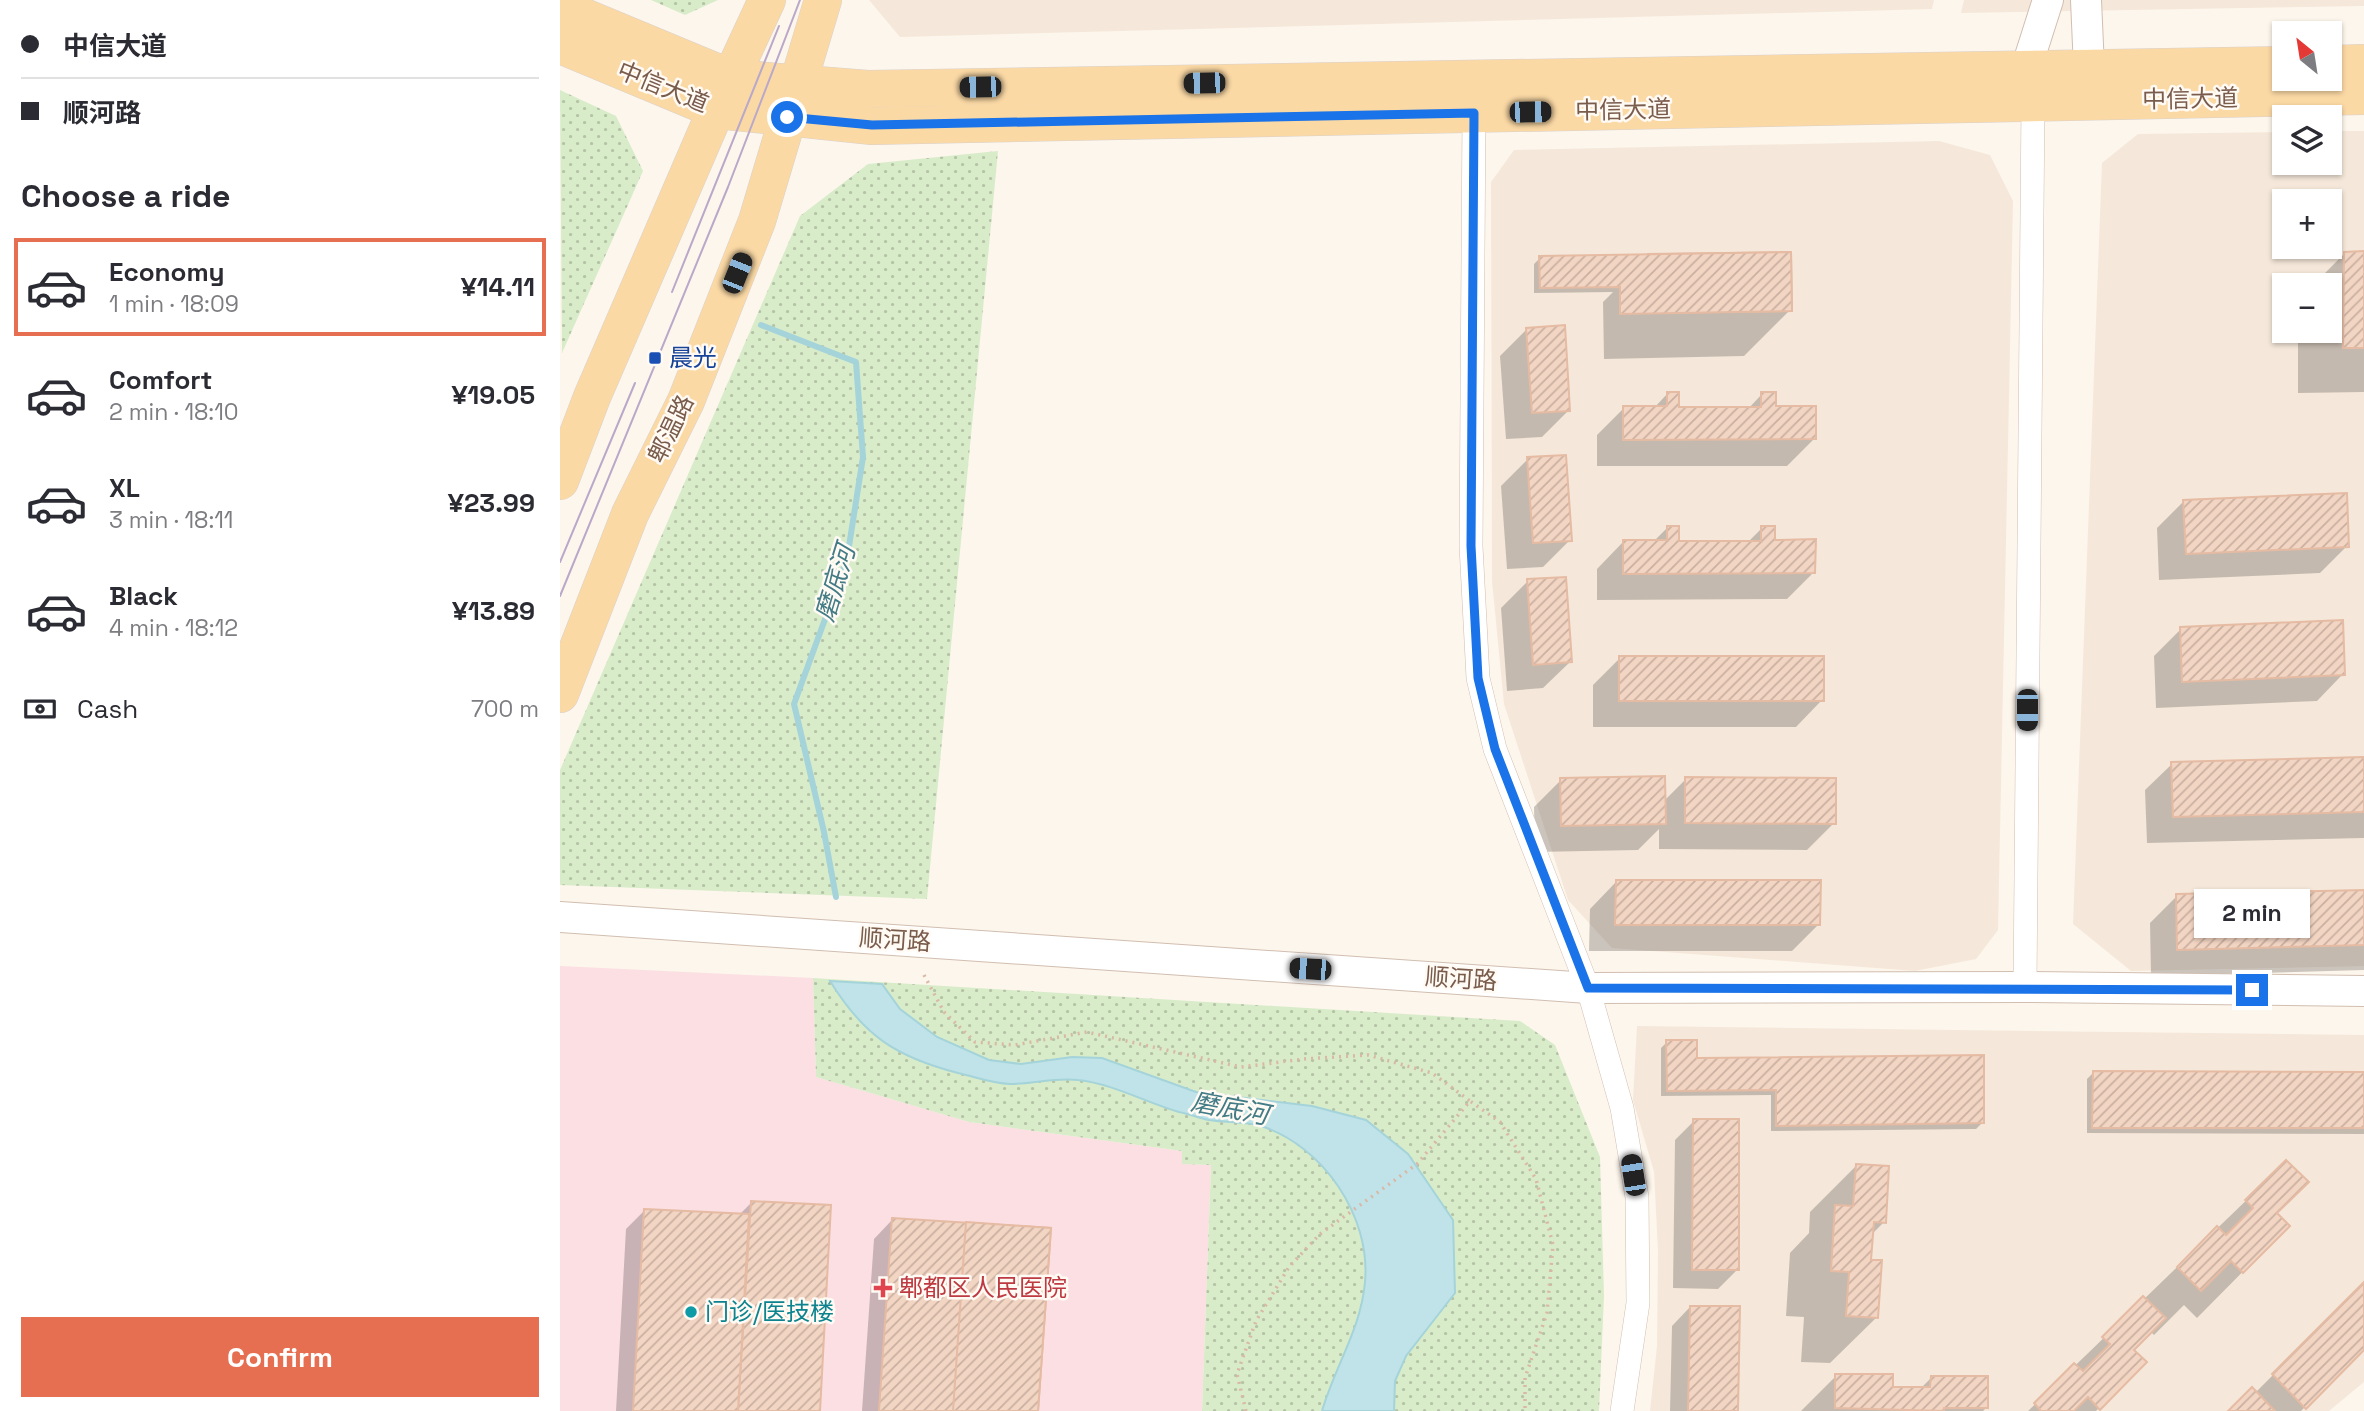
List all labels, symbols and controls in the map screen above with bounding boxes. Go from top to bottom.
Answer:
north arrow [2272,21,2342,91]
map controls [2272,21,2342,343]
text: 中信大道 [63,29,167,63]
street label: 中信大道 [613,54,713,119]
car [1183,72,1226,94]
car [959,76,1002,98]
street label: 中信大道 [2142,82,2238,115]
street label: 中信大道 [1575,93,1671,126]
text: 顺河路 [63,96,141,130]
route start [771,101,803,133]
car [1509,101,1552,123]
button: layers [2272,105,2342,175]
text: Choose a ride [21,176,231,216]
button: + [2272,189,2342,259]
car [720,250,755,296]
text: Economy [109,255,225,289]
icon: car [25,256,88,319]
text: ¥14.11 [461,270,535,304]
button: − [2272,273,2342,343]
text: 1 min · 18:09 [109,289,239,319]
place label: 晨光 [669,342,717,373]
marker: 晨光 [647,350,663,366]
text: Comfort [109,363,212,397]
icon: car [25,364,88,427]
text: ¥19.05 [451,378,535,412]
street label: 郫温路 [641,390,700,468]
text: 2 min · 18:10 [109,397,239,427]
text: XL [109,471,140,505]
icon: car [25,472,88,535]
text: ¥23.99 [448,486,535,520]
text: 3 min · 18:11 [109,505,233,535]
water label: 磨底河 [807,536,864,625]
text: Black [109,579,178,613]
icon: car [25,580,88,643]
text: ¥13.89 [452,594,535,628]
text: 4 min · 18:12 [109,613,238,643]
car [2017,689,2038,731]
icon: cash [21,690,59,728]
text: Cash [77,692,138,726]
text: 700 m [471,694,539,724]
callout: 2 min [2194,888,2310,937]
text: 2 min [2222,898,2282,928]
street label: 顺河路 [858,922,932,957]
car [1289,957,1332,981]
street label: 顺河路 [1424,961,1498,996]
route end [2236,974,2268,1006]
water label: 磨底河 [1188,1084,1276,1133]
car [1620,1153,1647,1197]
place label: 郫都区人民医院 [899,1272,1067,1303]
marker: 郫都区人民医院 [873,1278,893,1298]
place label: 门诊/医技楼 [705,1296,834,1327]
marker: 门诊/医技楼 [683,1304,699,1320]
button: Confirm [21,1317,539,1397]

